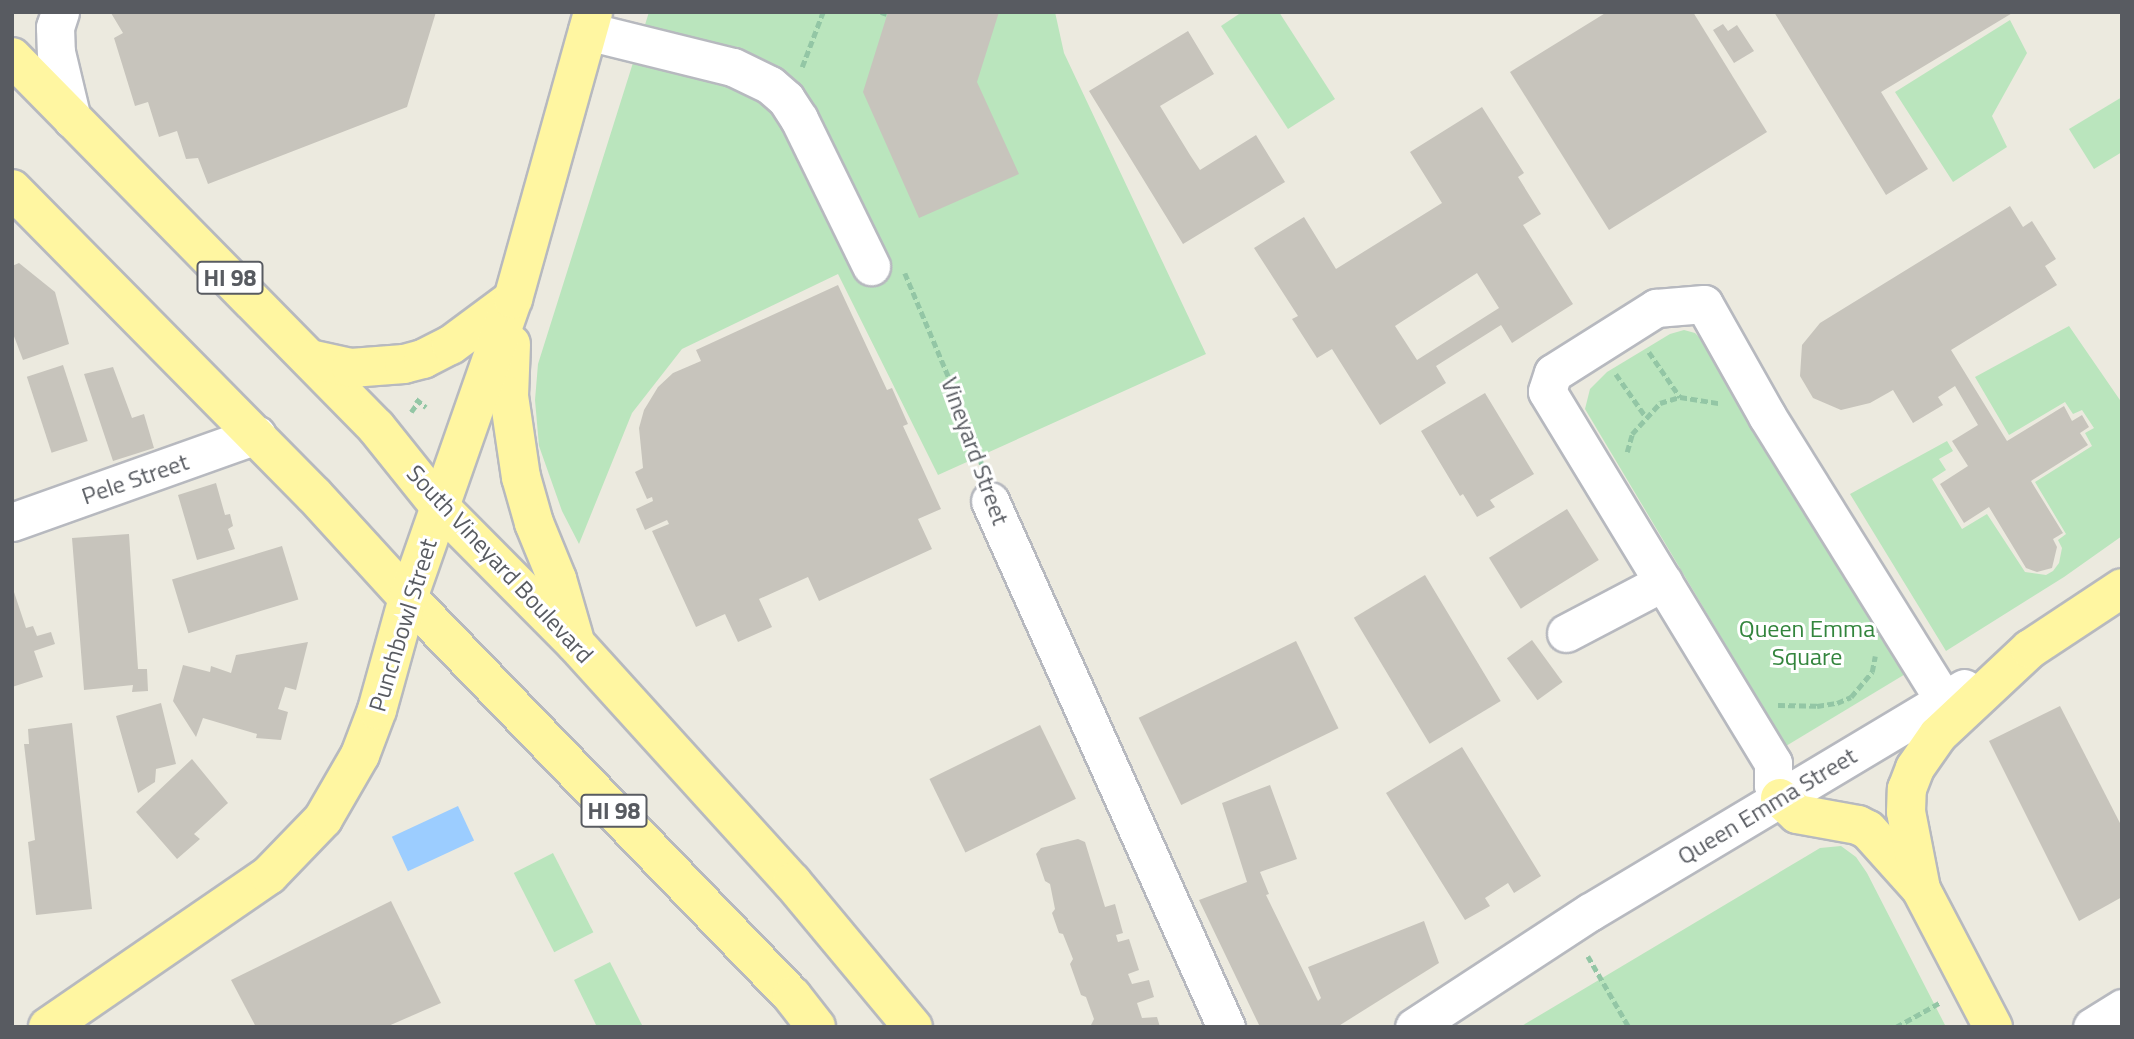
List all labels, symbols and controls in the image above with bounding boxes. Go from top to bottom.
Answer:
road number: HI 98 [195,258,265,298]
street label: Vineyard Street [935,373,1015,529]
street label: Pele Street [78,447,192,511]
street label: South Vineyard Boulevard [401,459,599,669]
street label: Punchbowl Street [363,535,443,715]
park label: Queen Emma Square [1739,615,1875,671]
street label: Queen Emma Street [1672,741,1862,871]
road number: HI 98 [579,792,649,831]

